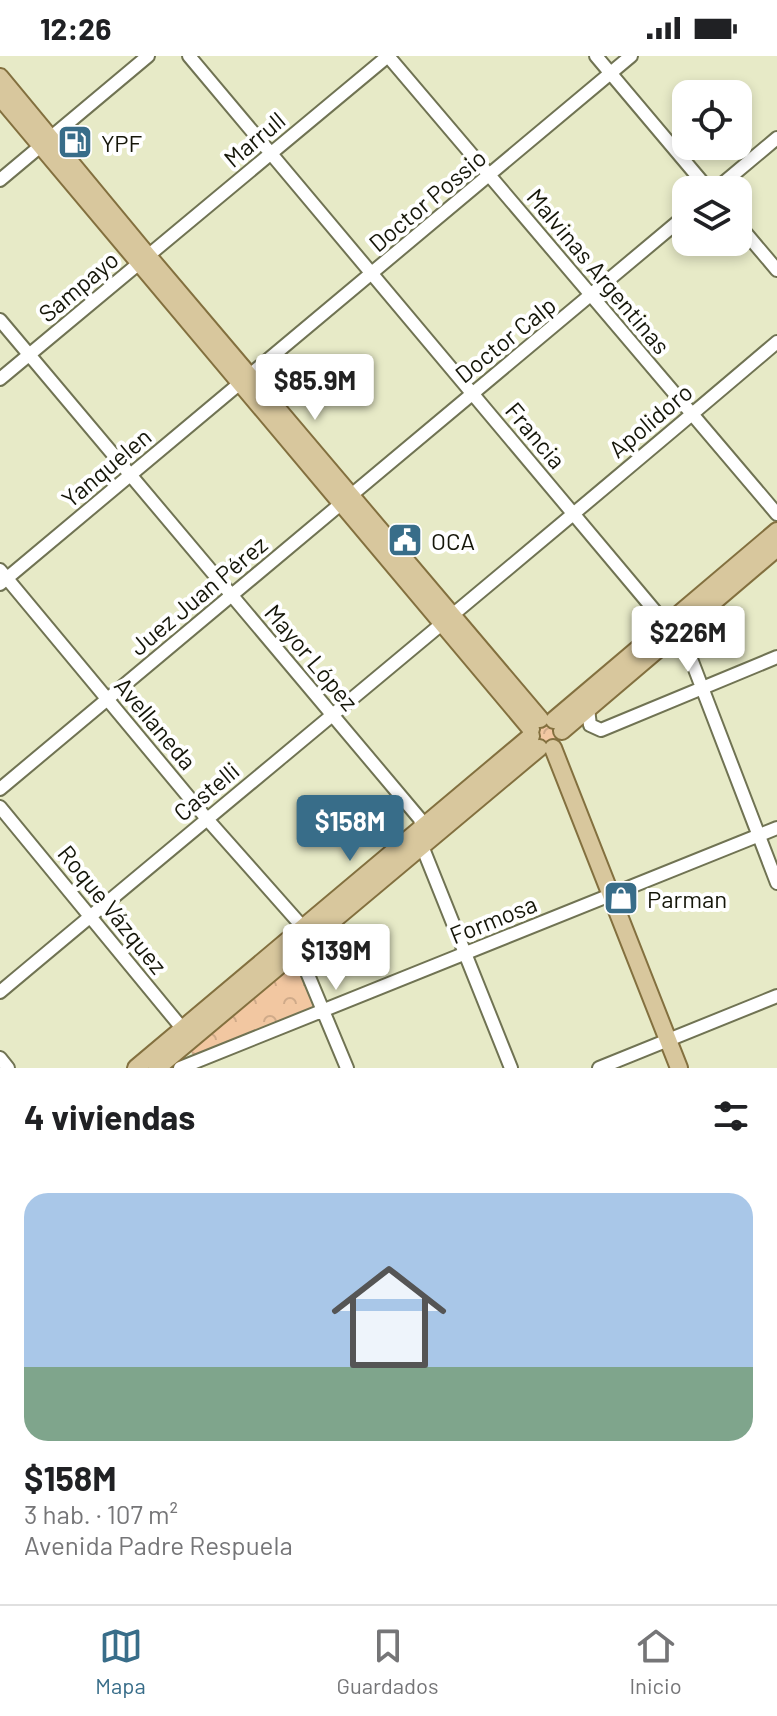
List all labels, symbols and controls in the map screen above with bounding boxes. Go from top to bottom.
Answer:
text: 12:26 [40,10,111,46]
map controls [672,80,752,256]
button: locate [672,80,752,160]
street label: Marrull [218,105,290,173]
fuel station icon: YPF [56,123,94,161]
place label: YPF [101,128,142,157]
street label: Doctor Possio [362,143,492,257]
button: layers [672,176,752,256]
street label: Malvinas Argentinas [521,182,677,360]
street label: Sampayo [32,244,124,328]
street label: Doctor Calp [449,290,561,388]
pin: $85.9M [250,354,380,422]
text: $85.9M [274,364,356,395]
street label: Apolidoro [602,377,698,463]
street label: Francia [500,396,572,474]
street label: Yanquelen [55,421,157,513]
public building icon: OCA [386,521,424,559]
place label: OCA [431,526,475,555]
street label: Juez Juan Pérez [123,529,273,661]
street label: Mayor López [259,598,365,716]
pin: $226M [632,606,744,674]
text: $226M [650,616,726,647]
street label: Avellaneda [109,671,203,775]
street label: Castelli [167,755,245,827]
pin: $158M [294,795,406,863]
text: $158M [315,805,385,836]
street label: Roque Vázquez [52,839,174,979]
shop icon: Parman [602,879,640,917]
place label: Parman [647,884,727,913]
street label: Formosa [445,888,541,950]
pin: $139M [280,924,392,992]
text: $139M [301,934,371,965]
icon: filters [709,1094,753,1138]
text: 4 viviendas [24,1096,195,1137]
icon: home [317,1245,461,1389]
text: $158M [24,1457,117,1498]
text: 3 hab. · 107 m² [24,1498,178,1529]
text: Avenida Padre Respuela [24,1529,293,1560]
tab: Mapa [95,1624,146,1698]
tab: Guardados [336,1624,439,1698]
tab: Inicio [629,1624,682,1698]

